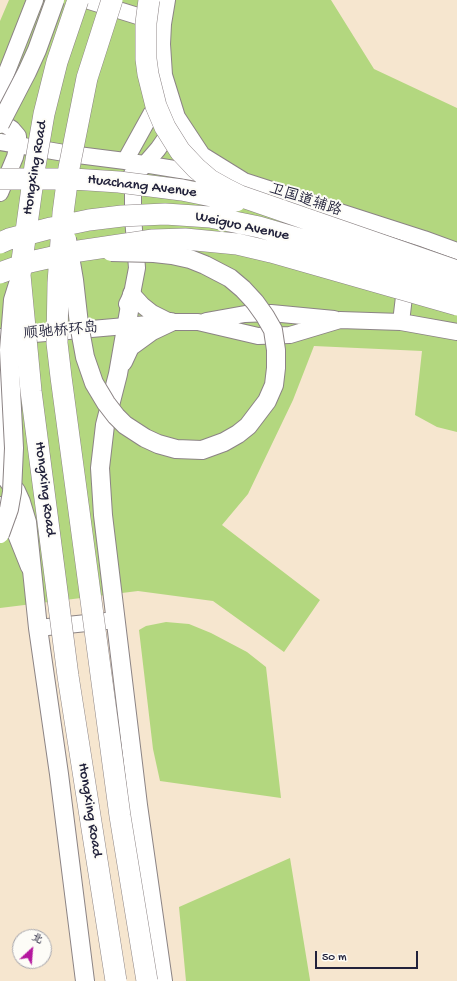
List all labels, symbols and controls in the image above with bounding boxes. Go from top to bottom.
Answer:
street label: Hongxing Road [20,120,52,216]
street label: Huachang Avenue [86,171,198,203]
street label: 卫国道辅路 [267,181,343,221]
street label: Weiguo Avenue [193,208,291,246]
street label: 顺驰桥环岛 [23,320,99,344]
street label: Hongxing Road [29,441,59,537]
street label: Hongxing Road [73,762,105,858]
north arrow [12,929,52,969]
text: 北 [29,931,44,947]
scale bar [317,943,420,969]
text: 50 m [322,951,347,965]

